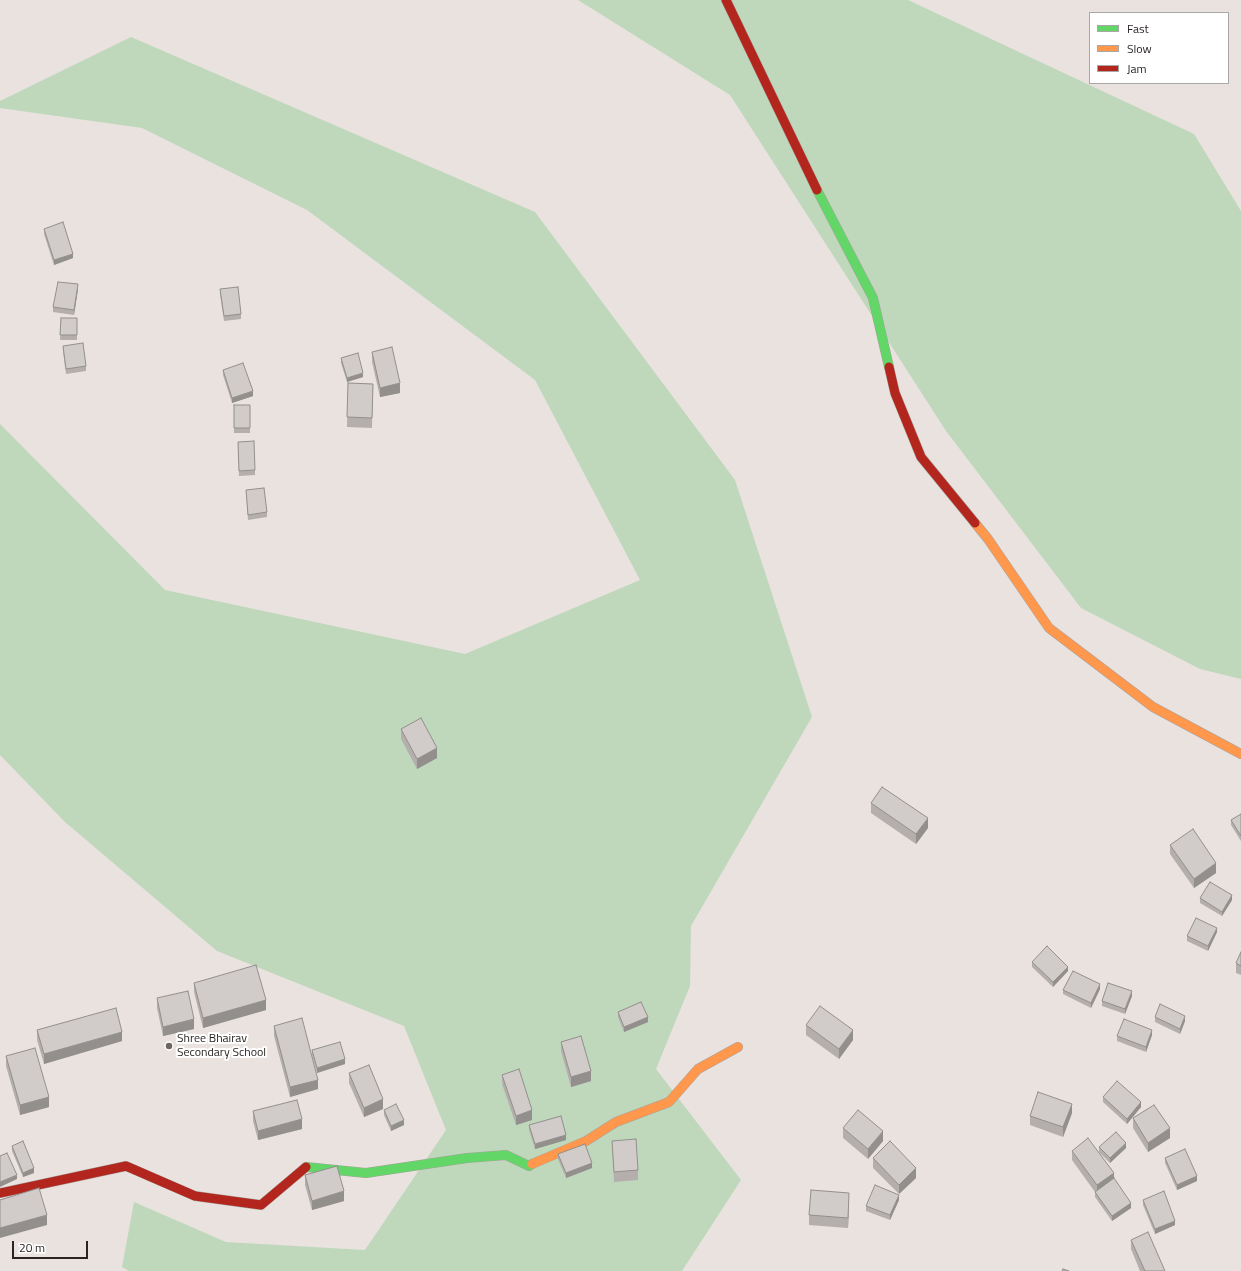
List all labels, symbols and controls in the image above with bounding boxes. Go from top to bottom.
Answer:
legend [1089,12,1229,84]
text: Fast [1127,19,1149,38]
text: Slow [1127,39,1152,58]
text: Jam [1127,59,1147,78]
place label: Shree Bhairav Secondary School [177,1032,266,1060]
marker: Shree Bhairav Secondary School [164,1041,174,1051]
scale bar [14,1233,90,1259]
text: 20 m [19,1238,45,1257]

